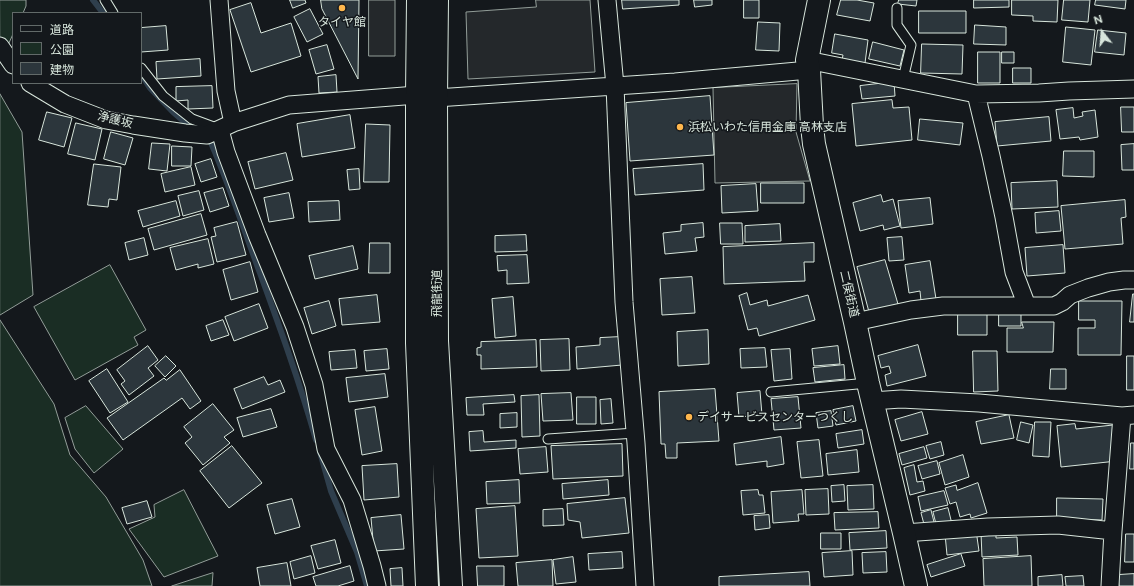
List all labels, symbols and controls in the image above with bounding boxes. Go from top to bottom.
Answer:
marker: タイヤ館 [337,3,347,13]
legend [12,12,142,84]
north arrow [1082,12,1122,52]
text: N [1092,13,1104,27]
place label: タイヤ館 [318,15,366,29]
text: 道路 [50,23,74,37]
text: 公園 [50,43,74,57]
text: 建物 [50,63,74,77]
street label: 浄護坂 [96,109,134,131]
place label: 浜松いわた信用金庫 高林支店 [688,120,847,134]
marker: 浜松いわた信用金庫 高林支店 [675,122,685,132]
street label: 飛龍街道 [430,269,444,317]
street label: 二俣街道 [837,269,861,319]
place label: デイサービスセンターつくし [697,410,853,424]
marker: デイサービスセンターつくし [684,412,694,422]

